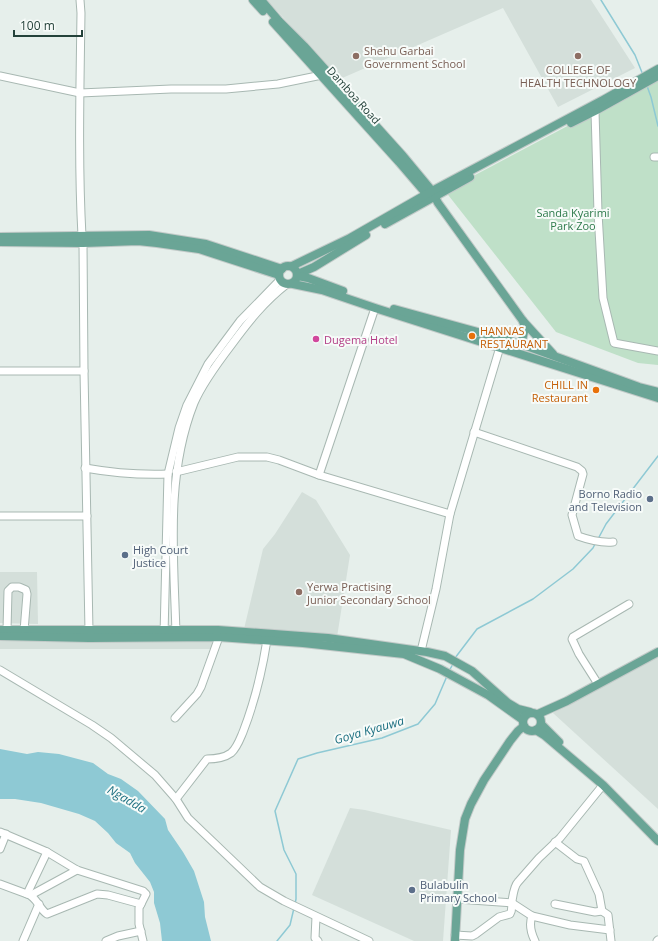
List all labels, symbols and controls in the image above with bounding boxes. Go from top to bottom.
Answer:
scale bar [14,12,82,38]
text: 100 m [20,17,55,34]
place label: Shehu Garbai Government School [364,43,465,71]
marker: Shehu Garbai Government School [351,51,361,61]
marker: COLLEGE OF HEALTH TECHNOLOGY [573,51,583,61]
place label: COLLEGE OF HEALTH TECHNOLOGY [520,62,637,90]
street label: Damboa Road [324,63,384,127]
park label: Sanda Kyarimi Park Zoo [536,205,610,233]
place label: HANNAS RESTAURANT [480,323,548,351]
marker: HANNAS RESTAURANT [467,331,477,341]
place label: Dugema Hotel [324,332,398,347]
marker: Dugema Hotel [311,334,321,344]
place label: CHILL IN Restaurant [532,377,588,405]
marker: CHILL IN Restaurant [591,385,601,395]
place label: Borno Radio and Television [569,486,642,514]
marker: Borno Radio and Television [645,494,655,504]
place label: High Court Justice [132,542,188,570]
marker: High Court Justice [120,550,130,560]
place label: Yerwa Practising Junior Secondary School [306,579,431,607]
marker: Yerwa Practising Junior Secondary School [294,587,304,597]
water label: Goya Kyauwa [332,712,406,748]
water label: Ngadda [105,781,150,817]
place label: Bulabulin Primary School [420,877,497,905]
marker: Bulabulin Primary School [407,885,417,895]

